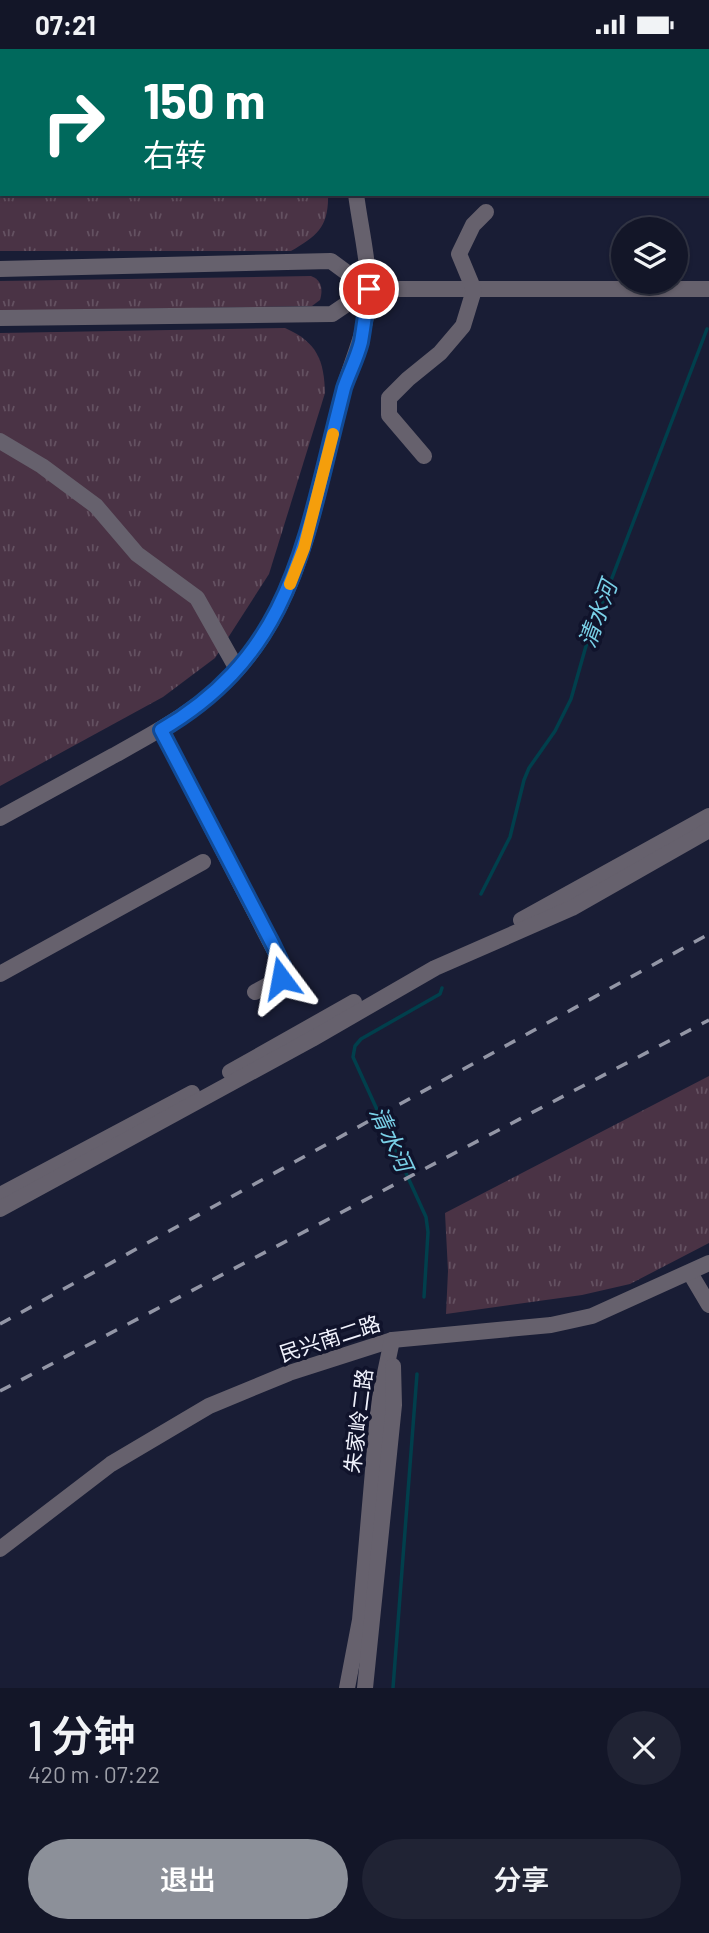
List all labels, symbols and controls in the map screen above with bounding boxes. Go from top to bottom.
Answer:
text: 07:21 [35,9,96,40]
text: 150 m [143,70,265,129]
icon: right [28,77,119,168]
text: 右转 [143,135,207,173]
map controls [611,217,688,294]
button: layers [611,217,688,294]
pin [339,259,399,319]
icon: arrive [350,270,388,308]
water label: 清水河 [572,573,623,651]
position arrow [244,941,318,1015]
water label: 清水河 [365,1101,421,1179]
street label: 民兴南二路 [276,1309,383,1366]
street label: 朱家岭二路 [339,1367,376,1474]
text: 1 分钟 [28,1709,135,1759]
button: close [607,1711,681,1785]
text: 420 m · 07:22 [28,1760,160,1788]
button: 退出 [28,1839,348,1919]
button: 分享 [362,1839,681,1919]

